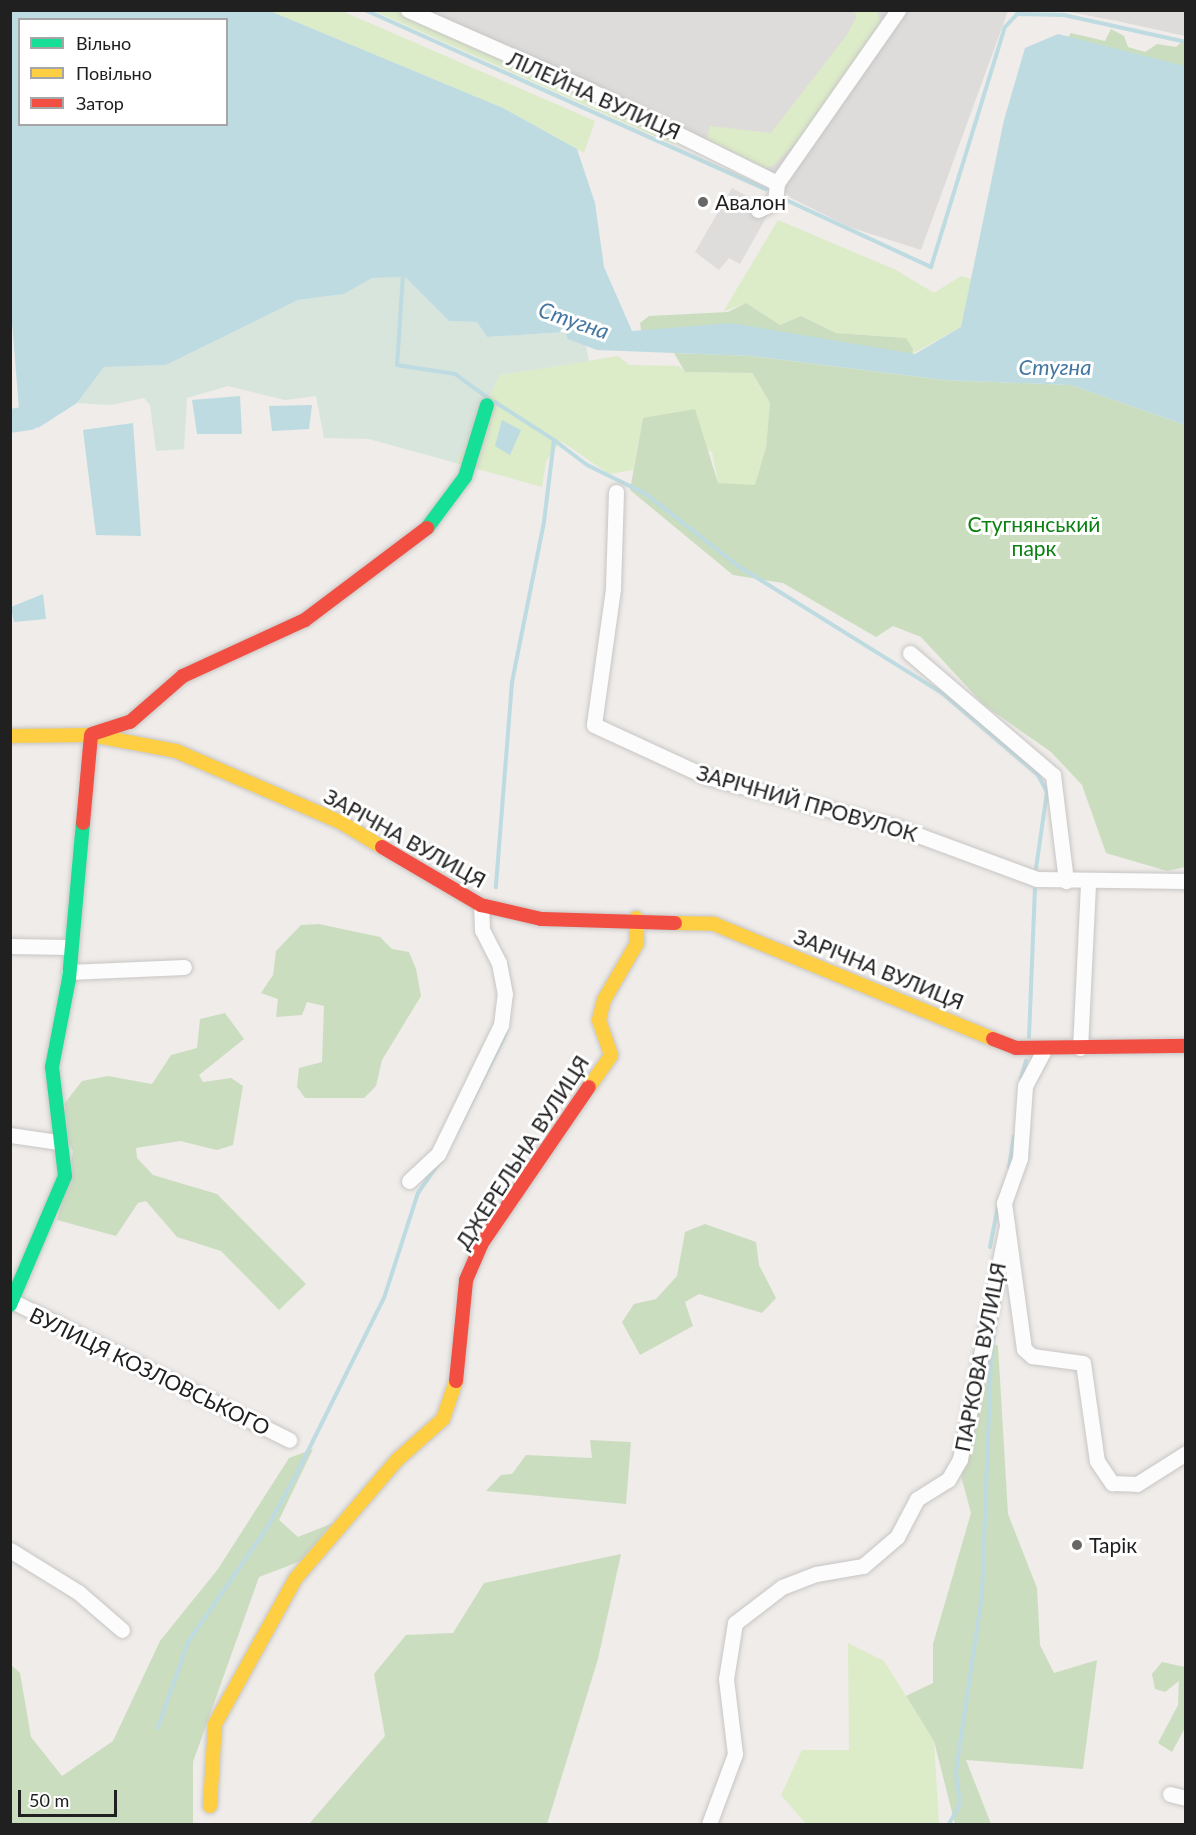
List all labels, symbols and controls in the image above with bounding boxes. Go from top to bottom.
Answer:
legend [18,18,228,126]
text: Вільно [76,32,131,54]
street label: ЛІЛЕЙНА ВУЛИЦЯ [504,45,684,145]
text: Повільно [76,62,152,84]
text: Затор [76,92,124,114]
place label: Авалон [715,189,786,215]
marker: Авалон [696,195,710,209]
water label: Стугна [535,296,613,344]
water label: Стугна [1019,354,1091,380]
park label: Стугнянський парк [968,511,1100,561]
street label: ЗАРІЧНИЙ ПРОВУЛОК [694,759,920,847]
street label: ЗАРІЧНА ВУЛИЦЯ [320,783,490,893]
street label: ЗАРІЧНА ВУЛИЦЯ [790,923,968,1015]
street label: ДЖЕРЕЛЬНА ВУЛИЦЯ [450,1051,594,1253]
street label: ПАРКОВА ВУЛИЦЯ [949,1260,1011,1454]
street label: ВУЛИЦЯ КОЗЛОВСЬКОГО [26,1302,274,1440]
place label: Тарік [1089,1532,1137,1558]
marker: Тарік [1070,1538,1084,1552]
scale bar [21,1778,120,1816]
text: 50 m [29,1789,69,1811]

